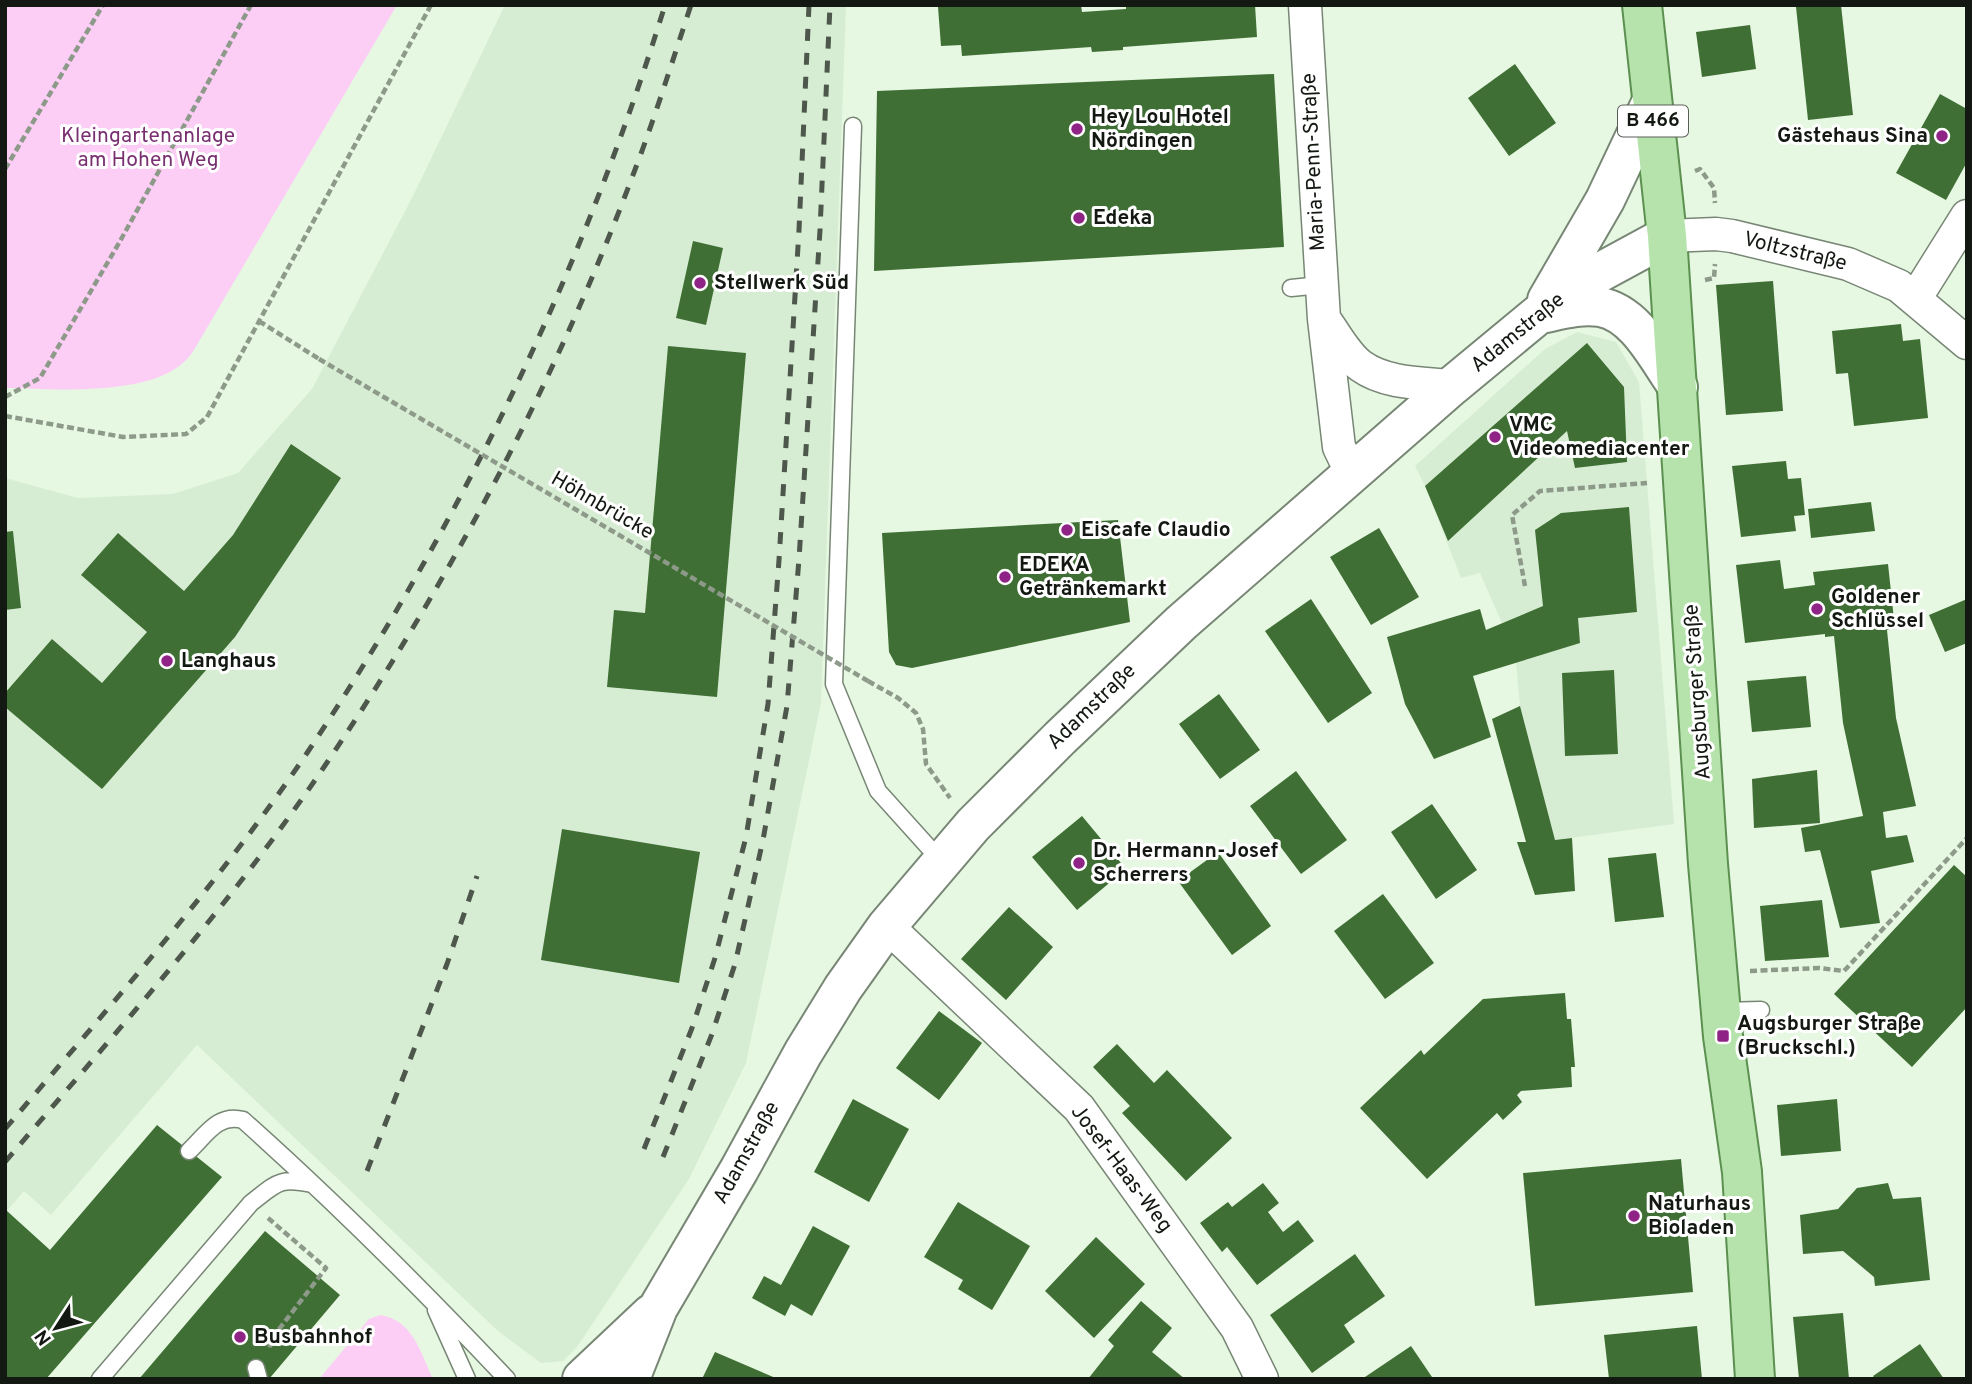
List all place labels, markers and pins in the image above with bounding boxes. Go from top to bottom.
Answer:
place label: Hey Lou Hotel Nördingen [1091,104,1229,155]
marker: Hey Lou Hotel Nördingen [1069,121,1085,137]
place label: Gästehaus Sina [1777,123,1928,150]
marker: Gästehaus Sina [1934,128,1950,144]
place label: Edeka [1093,205,1152,232]
marker: Edeka [1071,210,1087,226]
place label: Stellwerk Süd [714,270,849,297]
marker: Stellwerk Süd [692,275,708,291]
place label: VMC Videomediacenter [1509,412,1690,463]
marker: VMC Videomediacenter [1487,429,1503,445]
place label: Eiscafe Claudio [1081,517,1231,544]
marker: Eiscafe Claudio [1059,522,1075,538]
place label: EDEKA Getränkemarkt [1019,552,1167,603]
marker: EDEKA Getränkemarkt [997,569,1013,585]
place label: Goldener Schlüssel [1831,584,1924,635]
marker: Goldener Schlüssel [1809,601,1825,617]
place label: Langhaus [181,648,276,675]
marker: Langhaus [159,653,175,669]
place label: Dr. Hermann-Josef Scherrers [1093,838,1278,889]
marker: Dr. Hermann-Josef Scherrers [1071,855,1087,871]
place label: Augsburger Straße (Bruckschl.) [1737,1011,1921,1062]
marker: Augsburger Straße (Bruckschl.) [1715,1028,1731,1044]
place label: Naturhaus Bioladen [1648,1191,1751,1242]
marker: Naturhaus Bioladen [1626,1208,1642,1224]
place label: Busbahnhof [254,1324,372,1351]
marker: Busbahnhof [232,1329,248,1345]

